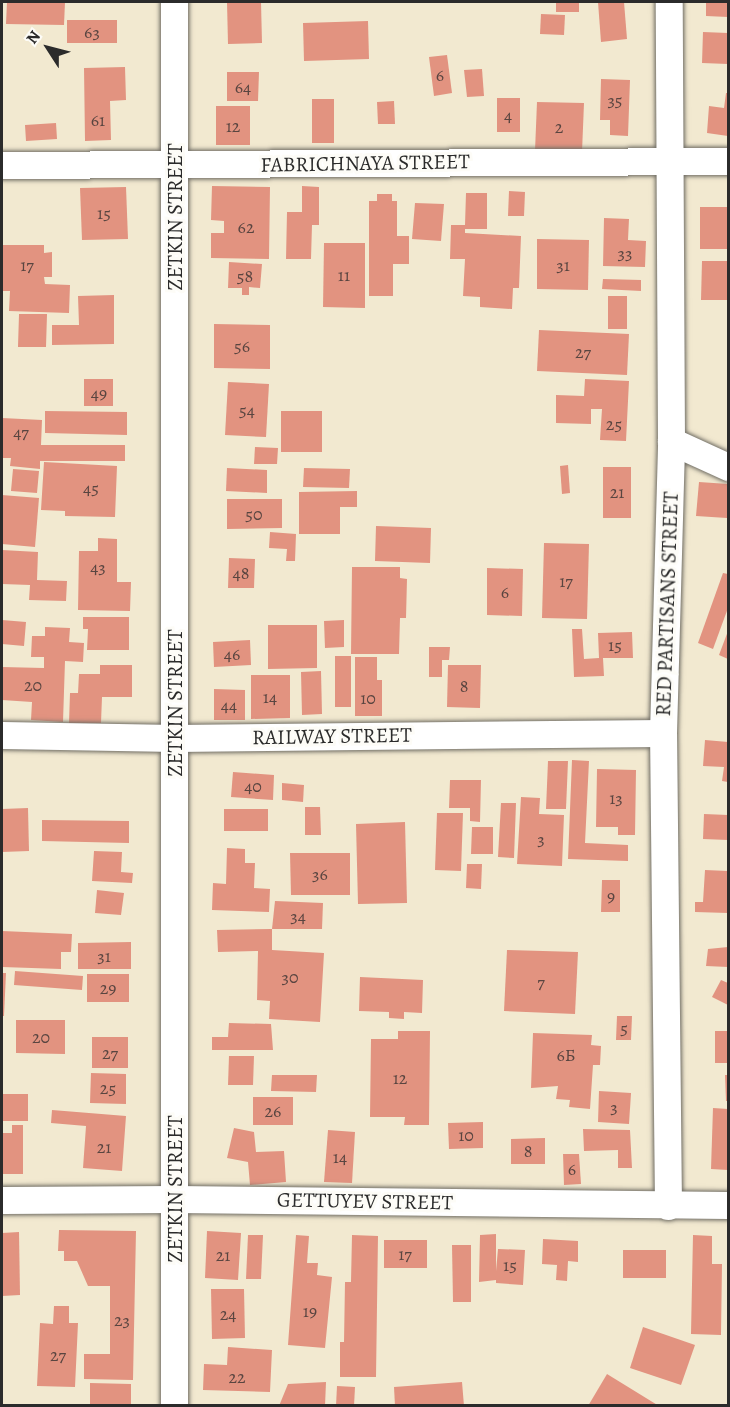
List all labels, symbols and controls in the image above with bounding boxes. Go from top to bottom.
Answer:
north arrow [18,18,78,78]
house number: 63 [84,21,100,43]
text: N [21,26,46,49]
house number: 6 [436,64,444,86]
house number: 64 [235,76,251,98]
house number: 35 [607,89,623,111]
house number: 4 [504,104,512,126]
house number: 61 [91,109,105,131]
house number: 12 [226,115,240,137]
house number: 2 [555,116,563,138]
street label: ZETKIN STREET [162,143,188,291]
street label: FABRICHNAYA STREET [260,149,470,177]
house number: 15 [97,202,111,224]
house number: 62 [238,216,254,238]
house number: 33 [618,242,632,264]
house number: 17 [20,254,34,276]
house number: 31 [556,254,570,276]
house number: 11 [338,264,350,286]
house number: 58 [237,265,253,287]
house number: 56 [234,335,250,357]
house number: 27 [575,341,591,363]
house number: 49 [91,382,107,404]
house number: 54 [239,399,255,421]
house number: 25 [606,413,622,435]
house number: 47 [13,421,29,443]
house number: 45 [83,477,99,499]
house number: 21 [610,481,624,503]
street label: RED PARTISANS STREET [650,491,684,717]
house number: 50 [245,503,263,525]
house number: 43 [90,556,106,578]
house number: 48 [233,562,249,584]
house number: 17 [559,570,573,592]
house number: 6 [501,581,509,603]
street label: ZETKIN STREET [162,629,188,777]
house number: 15 [608,634,622,656]
house number: 46 [224,643,240,665]
house number: 20 [24,674,42,696]
house number: 8 [460,675,468,697]
house number: 14 [263,686,277,708]
house number: 10 [360,687,376,709]
house number: 44 [221,694,237,716]
street label: RAILWAY STREET [252,722,412,750]
house number: 40 [244,775,262,797]
house number: 13 [609,787,623,809]
house number: 3 [537,828,545,850]
house number: 36 [312,863,328,885]
house number: 9 [607,885,615,907]
house number: 34 [290,905,306,927]
house number: 31 [97,945,111,967]
house number: 30 [281,966,299,988]
house number: 7 [537,971,545,993]
house number: 29 [100,977,116,999]
house number: 5 [620,1017,628,1039]
house number: 20 [32,1026,50,1048]
house number: 27 [102,1042,118,1064]
house number: 6Б [556,1044,576,1066]
house number: 12 [393,1067,407,1089]
house number: 25 [100,1077,116,1099]
house number: 3 [610,1096,618,1118]
house number: 26 [265,1100,281,1122]
street label: ZETKIN STREET [162,1115,188,1263]
house number: 10 [458,1124,474,1146]
house number: 21 [97,1136,111,1158]
house number: 8 [524,1140,532,1162]
house number: 14 [333,1146,347,1168]
house number: 6 [568,1158,576,1180]
street label: GETTUYEV STREET [277,1187,453,1215]
house number: 17 [398,1243,412,1265]
house number: 21 [216,1244,230,1266]
house number: 15 [503,1254,517,1276]
house number: 19 [303,1300,317,1322]
house number: 24 [220,1303,236,1325]
house number: 23 [114,1309,130,1331]
house number: 27 [50,1344,66,1366]
house number: 22 [228,1366,246,1388]

